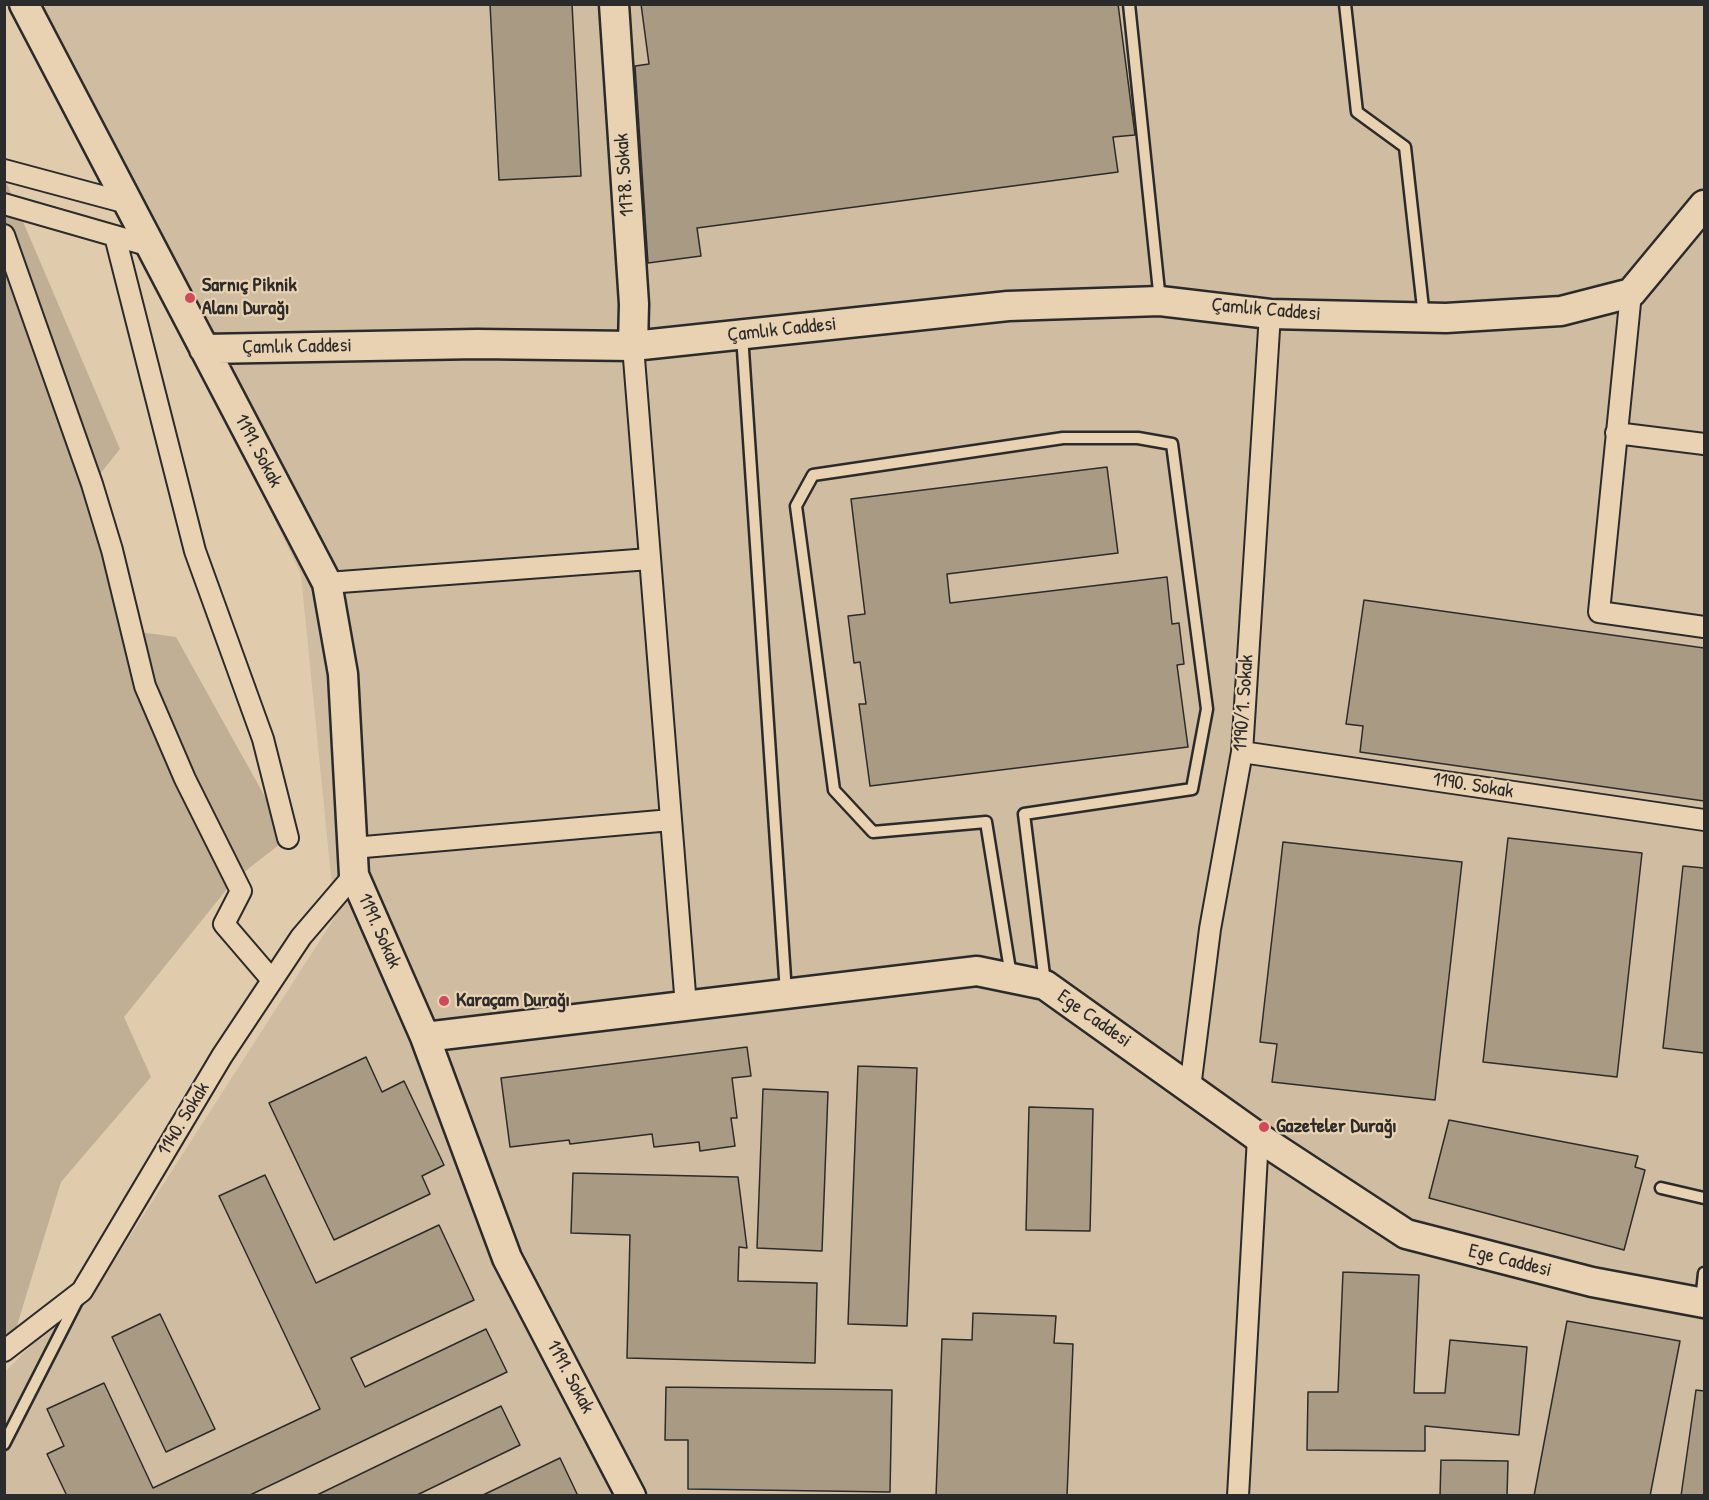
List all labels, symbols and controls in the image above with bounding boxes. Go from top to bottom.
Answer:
street label: 1178. Sokak [610,132,640,218]
place label: Sarnıç Piknik Alanı Durağı [202,274,297,321]
marker: Sarnıç Piknik Alanı Durağı [183,291,197,305]
street label: Çamlık Caddesi [1210,293,1322,327]
street label: Çamlık Caddesi [726,312,838,348]
street label: Çamlık Caddesi [242,334,352,360]
street label: 1191. Sokak [229,410,287,492]
street label: 1190/1. Sokak [1229,654,1259,752]
street label: 1190. Sokak [1431,768,1515,804]
street label: 1191. Sokak [352,890,406,972]
street label: Ege Caddesi [1052,985,1136,1053]
place label: Karaçam Durağı [456,989,570,1013]
marker: Karaçam Durağı [437,994,451,1008]
street label: 1140. Sokak [153,1078,215,1160]
place label: Gazeteler Durağı [1276,1115,1397,1139]
marker: Gazeteler Durağı [1257,1120,1271,1134]
street label: Ege Caddesi [1466,1239,1554,1283]
street label: 1191. Sokak [541,1336,599,1418]

